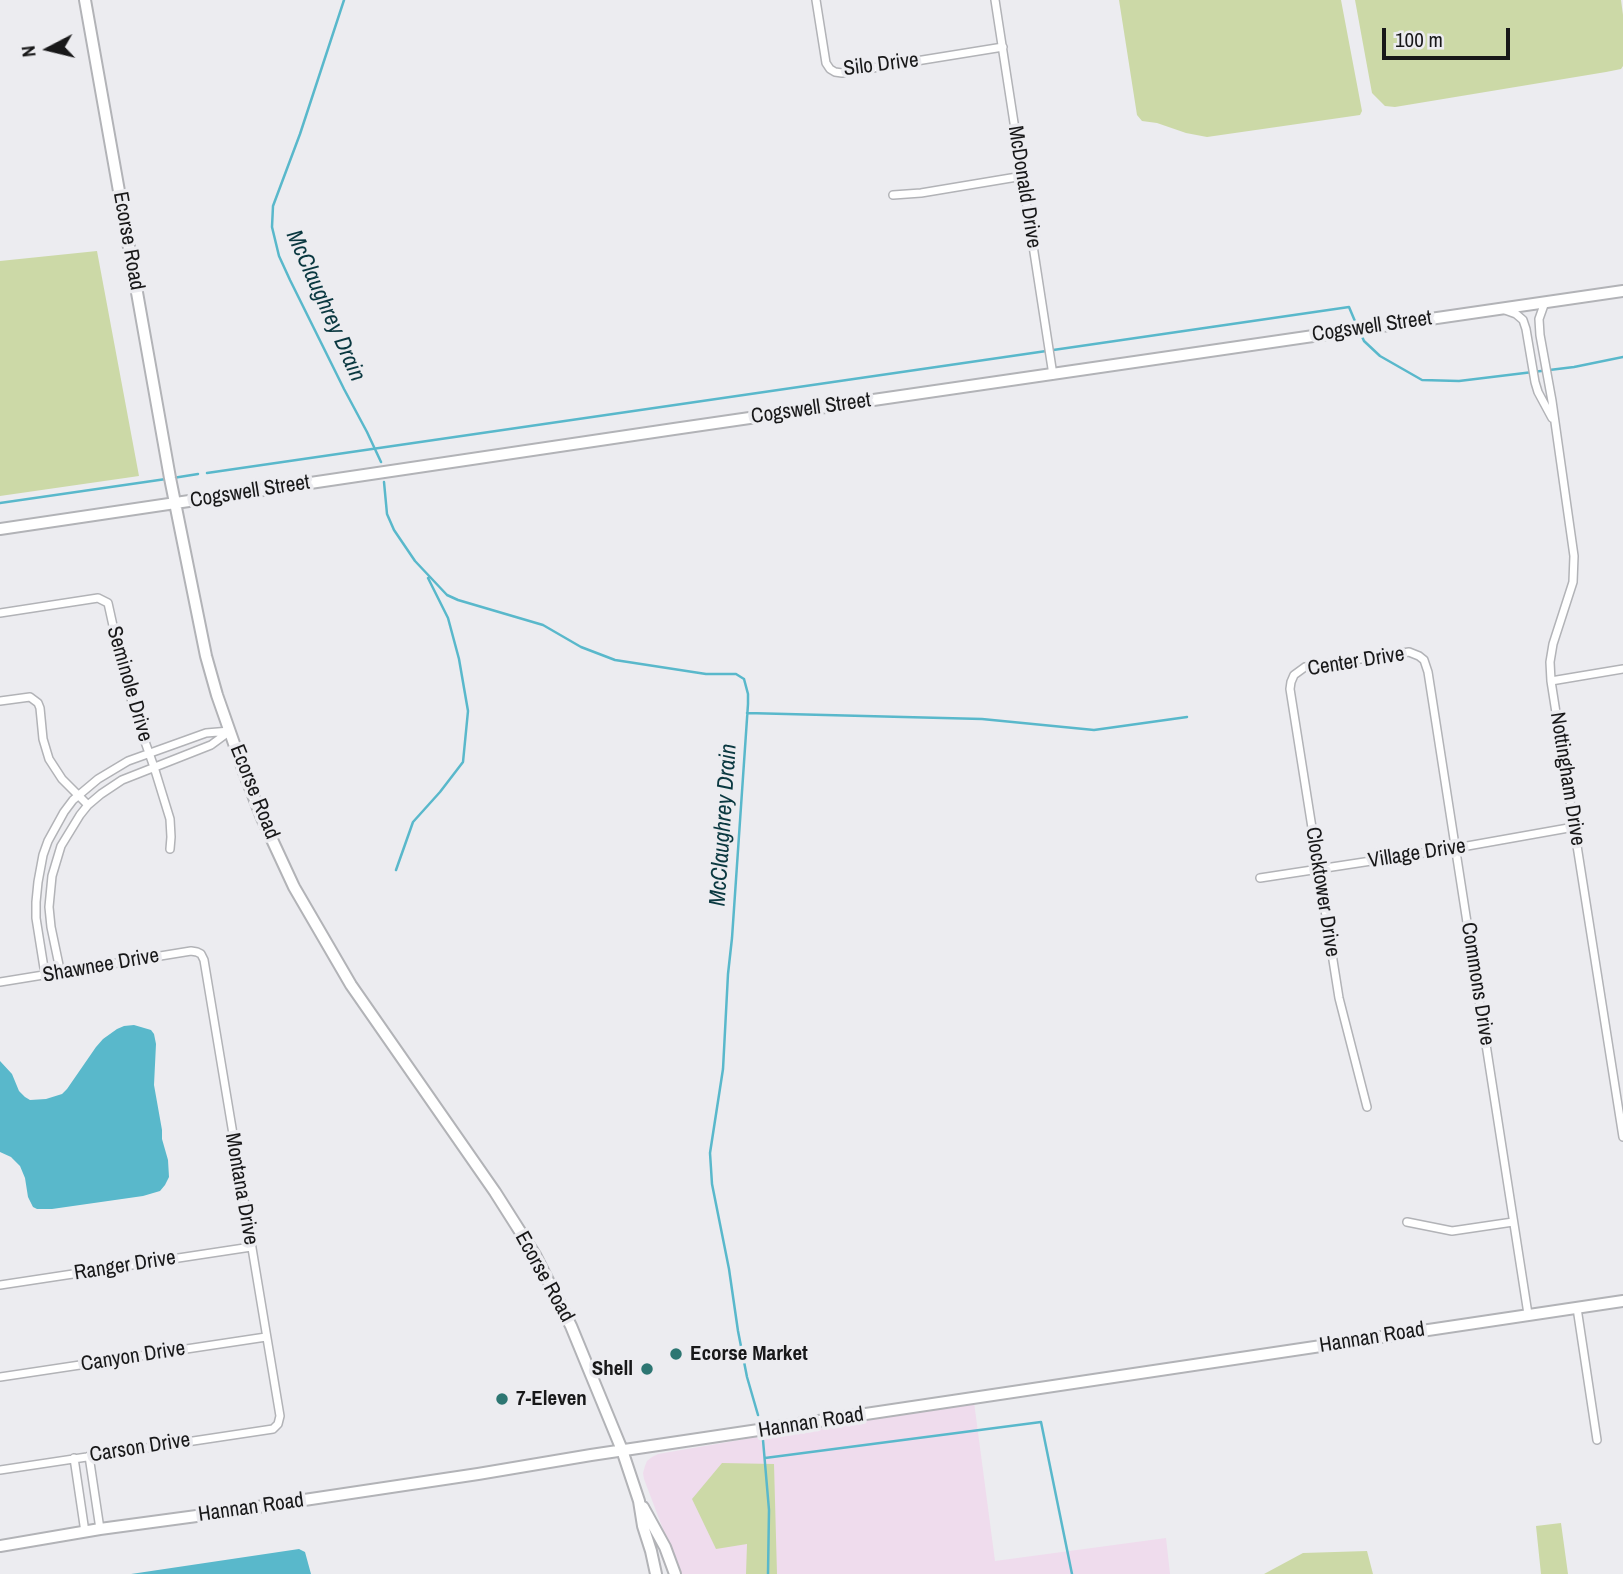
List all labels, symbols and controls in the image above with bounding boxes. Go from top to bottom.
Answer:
north arrow [14,14,84,84]
scale bar [1385,14,1513,58]
text: 100 m [1395,25,1443,54]
text: N [15,44,42,59]
street label: Silo Drive [842,48,920,82]
street label: McDonald Drive [1002,124,1046,250]
street label: Ecorse Road [107,190,149,292]
water label: McClaughrey Drain [279,226,371,386]
street label: Cogswell Street [1311,306,1433,348]
street label: Cogswell Street [750,388,872,430]
street label: Cogswell Street [188,470,312,514]
street label: Seminole Drive [101,623,157,745]
street label: Center Drive [1306,642,1406,682]
street label: Nottingham Drive [1544,710,1590,848]
street label: Ecorse Road [224,741,284,843]
water label: McClaughrey Drain [705,743,743,907]
street label: Clocktower Drive [1299,825,1345,959]
street label: Village Drive [1366,834,1468,874]
street label: Commons Drive [1455,921,1499,1047]
street label: Shawnee Drive [41,943,161,989]
street label: Montana Drive [219,1131,263,1247]
street label: Ecorse Road [509,1227,579,1327]
street label: Ranger Drive [72,1246,178,1286]
street label: Hannan Road [1318,1317,1426,1359]
street label: Canyon Drive [79,1336,187,1378]
place label: Ecorse Market [690,1341,808,1367]
marker: Ecorse Market [668,1346,684,1362]
place label: Shell [592,1356,633,1382]
marker: Shell [639,1361,655,1377]
place label: 7-Eleven [516,1386,587,1412]
marker: 7-Eleven [494,1391,510,1407]
street label: Hannan Road [757,1402,865,1444]
street label: Carson Drive [88,1428,192,1468]
street label: Hannan Road [197,1488,305,1528]

